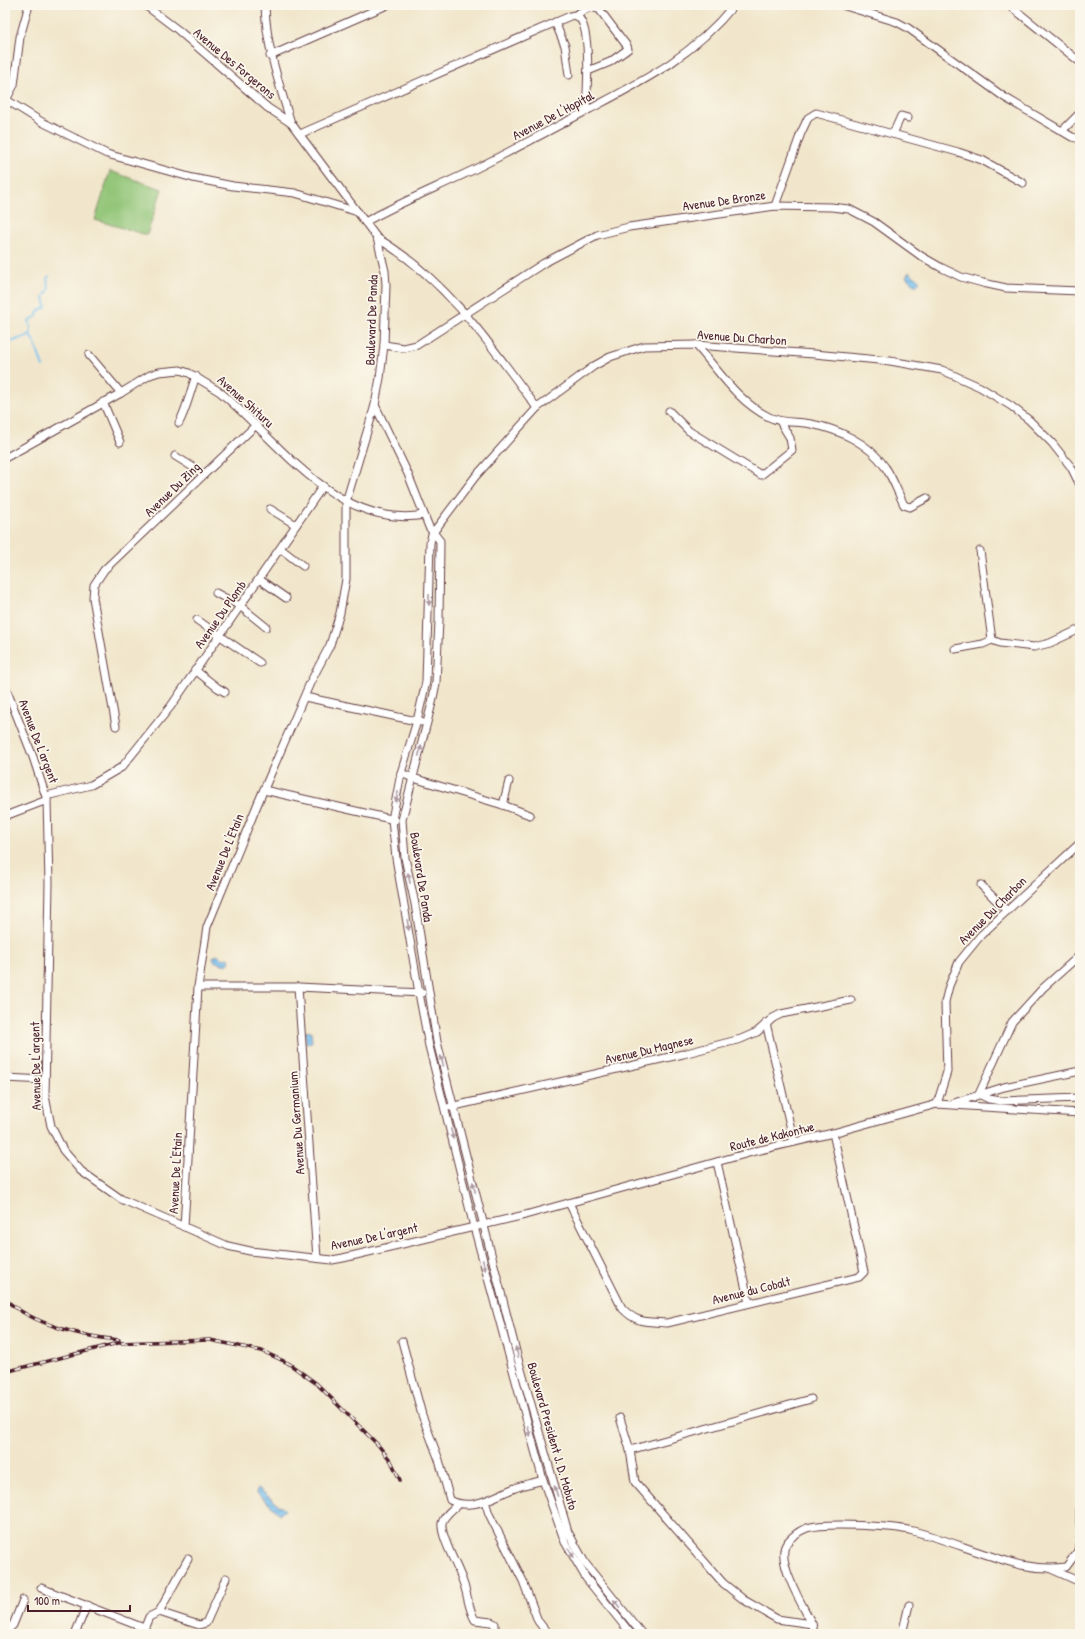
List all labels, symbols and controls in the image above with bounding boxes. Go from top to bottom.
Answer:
street label: Avenue Des Forgerons [190,23,280,103]
street label: Avenue De L'Hopital [509,86,597,144]
street label: Avenue De Bronze [681,185,767,215]
street label: Boulevard De Panda [360,274,382,366]
street label: Avenue Du Charbon [697,325,787,349]
street label: Avenue Shituru [214,371,278,431]
street label: Avenue Du Zing [140,458,204,520]
street label: Avenue Du Plomb [190,576,250,652]
one-way arrow [426,594,432,607]
street label: Avenue De L'argent [15,696,63,786]
one-way arrow [417,745,423,757]
one-way arrow [393,790,399,803]
street label: Avenue De L'Etain [200,811,248,893]
street label: Boulevard De Panda [406,831,438,923]
one-way arrow [406,872,412,884]
street label: Avenue Du Charbon [954,872,1030,948]
one-way arrow [405,919,411,931]
street label: Avenue De L'argent [25,1021,45,1110]
street label: Avenue Du Magnese [603,1030,695,1068]
one-way arrow [439,1055,445,1067]
street label: Avenue Du Germanium [283,1071,309,1175]
street label: Route de Kakontwe [728,1117,816,1155]
one-way arrow [449,1128,455,1140]
street label: Avenue De L'Etain [164,1132,186,1214]
one-way arrow [470,1181,476,1193]
street label: Avenue De L'argent [329,1218,420,1254]
one-way arrow [481,1259,487,1271]
street label: Avenue du Cobalt [710,1271,792,1308]
one-way arrow [514,1346,520,1358]
street label: Boulevard President J. D. Mobuto [523,1360,583,1512]
one-way arrow [526,1425,532,1437]
one-way arrow [553,1485,559,1497]
one-way arrow [568,1547,575,1559]
scale bar [28,1587,130,1613]
text: 100 m [34,1592,60,1609]
one-way arrow [613,1598,621,1609]

